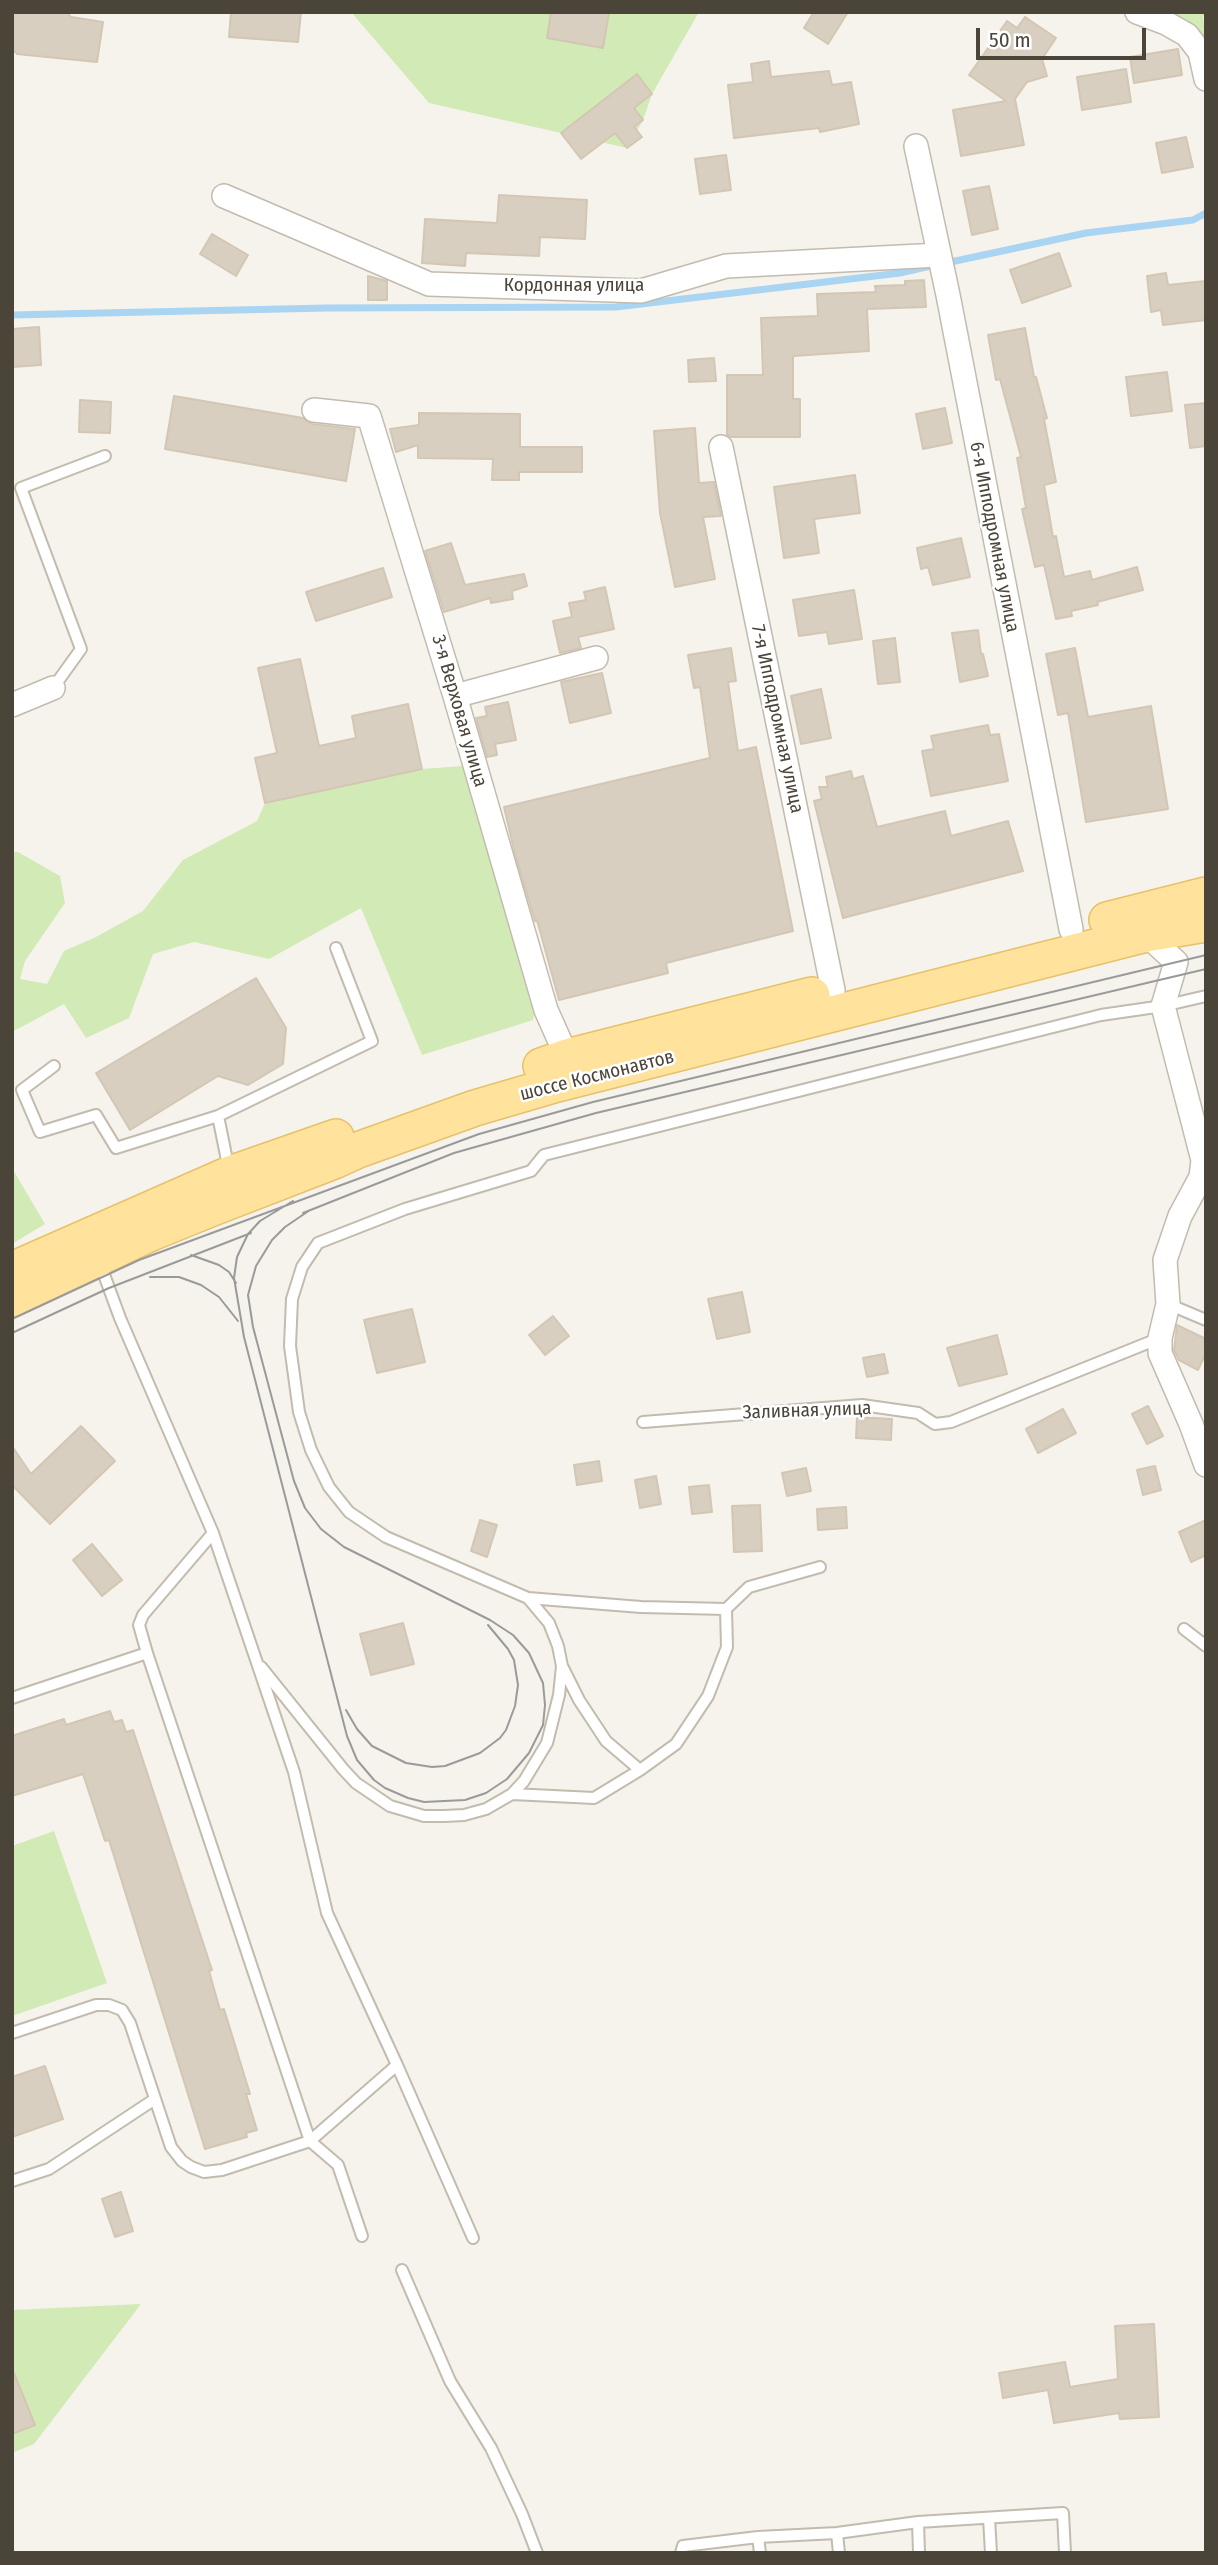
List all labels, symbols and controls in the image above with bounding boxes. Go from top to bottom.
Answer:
scale bar [980,14,1150,58]
text: 50 m [989,27,1031,53]
street label: Кордонная улица [504,275,644,297]
street label: 6-я Ипподромная улица [964,440,1024,634]
street label: 7-я Ипподромная улица [746,623,808,815]
street label: 3-я Верховая улица [426,632,492,790]
street label: шоссе Космонавтов [518,1046,676,1106]
street label: Заливная улица [742,1397,872,1425]

